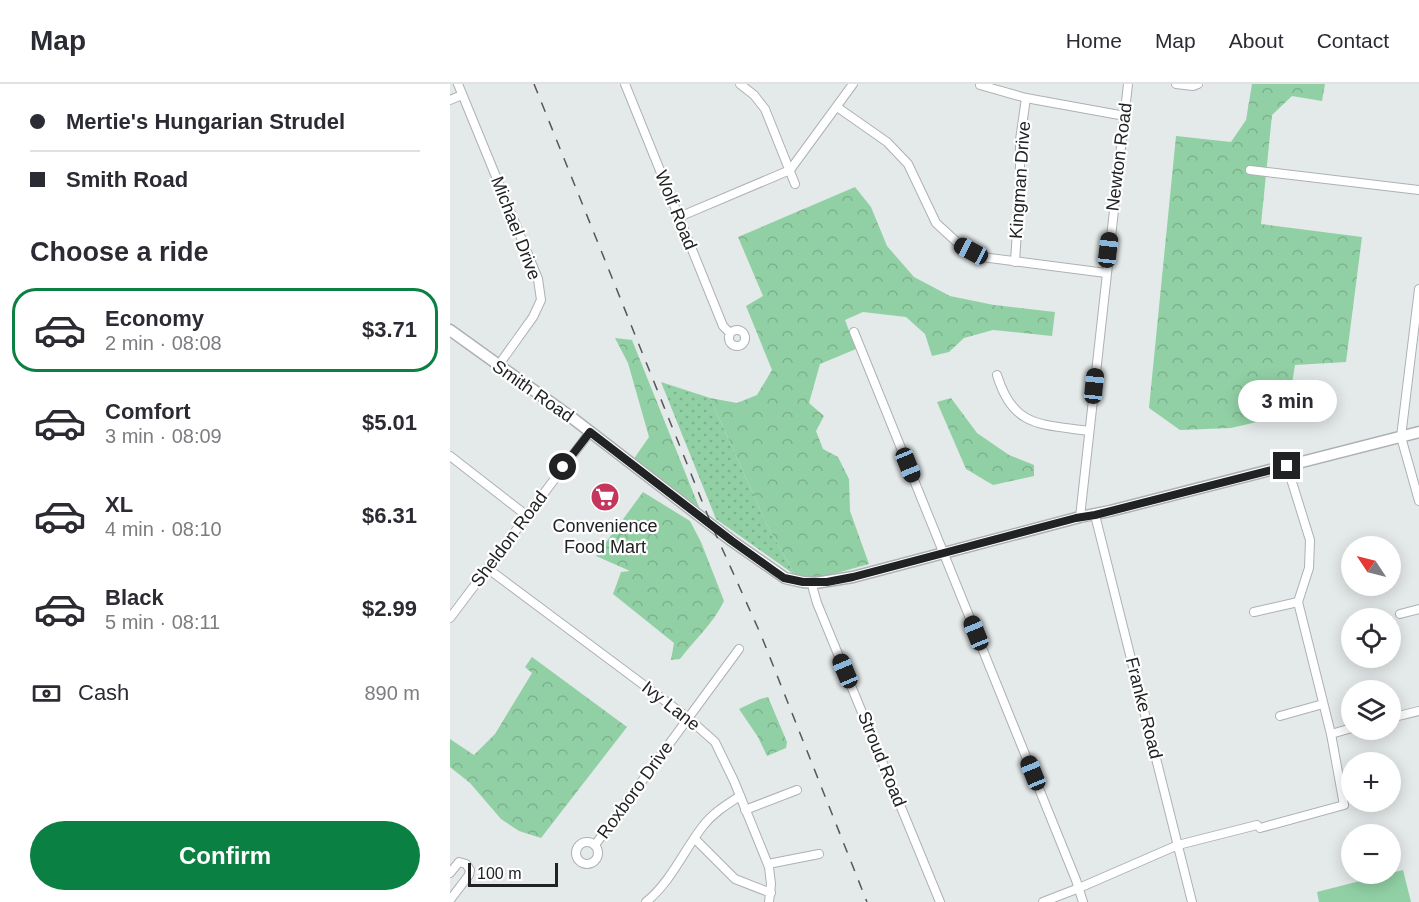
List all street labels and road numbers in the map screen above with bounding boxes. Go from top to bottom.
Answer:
street label: Newton Road [1102,102,1136,212]
street label: Kingman Drive [1006,120,1034,240]
street label: Wolf Road [651,167,701,253]
street label: Michael Drive [487,174,545,282]
street label: Smith Road [489,356,577,426]
street label: Sheldon Road [467,487,551,591]
street label: Franke Road [1122,655,1166,761]
street label: Ivy Lane [638,677,704,735]
street label: Stroud Road [854,708,910,810]
street label: Roxboro Drive [593,738,677,842]

